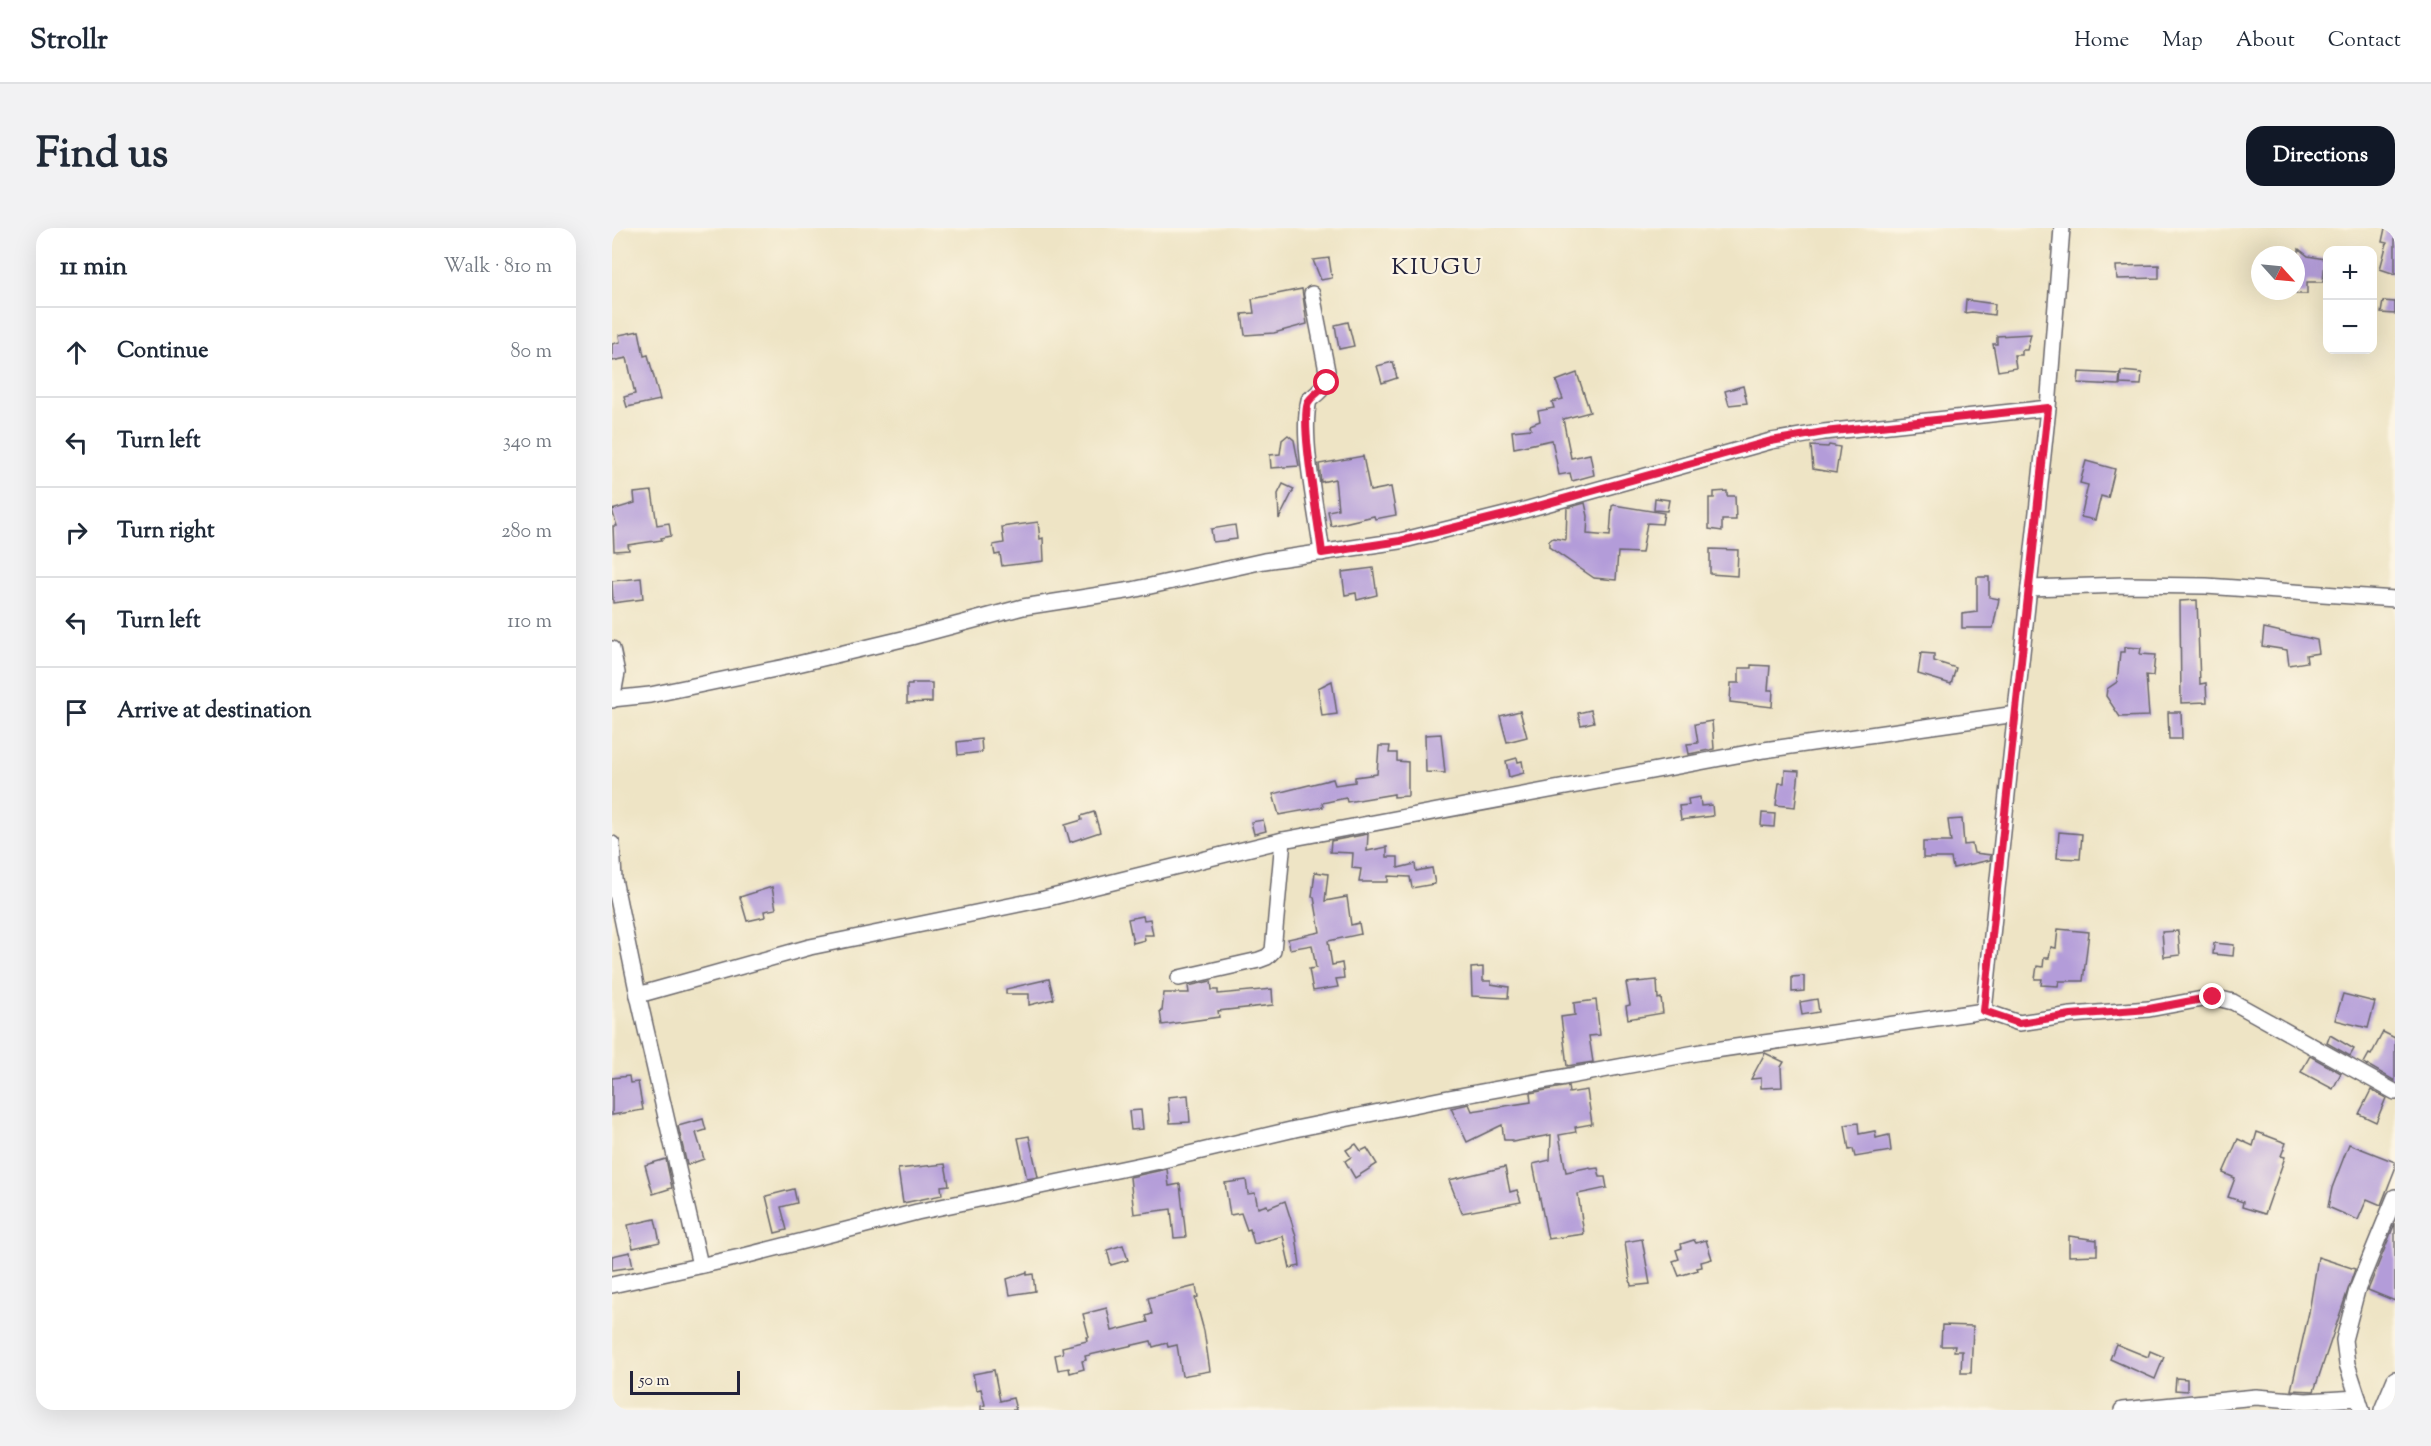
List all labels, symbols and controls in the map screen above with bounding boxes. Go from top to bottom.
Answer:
text: Strollr [30,21,108,61]
text: Home [2074,26,2129,56]
text: Map [2162,26,2203,56]
text: About [2236,26,2295,56]
text: Contact [2328,26,2401,56]
text: Find us [36,126,168,186]
button: Directions [2246,126,2395,186]
north arrow [2251,246,2305,300]
map controls [2323,246,2377,354]
button: + [2323,246,2377,300]
text: 11 min [60,249,127,286]
district label: KIUGU [1391,251,1483,285]
text: Walk · 810 m [444,253,552,282]
button: − [2323,300,2377,354]
icon: ahead [60,336,93,369]
text: Continue [117,336,208,368]
text: 80 m [511,338,552,367]
route start [1313,369,1339,395]
icon: left [60,426,93,459]
text: Turn left [117,426,200,458]
text: 340 m [503,428,552,457]
icon: right [60,516,93,549]
text: Turn right [117,516,214,548]
text: 280 m [501,518,552,547]
icon: left [60,606,93,639]
text: Turn left [117,606,200,638]
text: 110 m [507,608,552,637]
icon: arrive [60,696,93,729]
text: Arrive at destination [117,696,312,728]
route end [2199,983,2225,1009]
scale bar [630,1368,740,1396]
text: 50 m [639,1370,670,1393]

